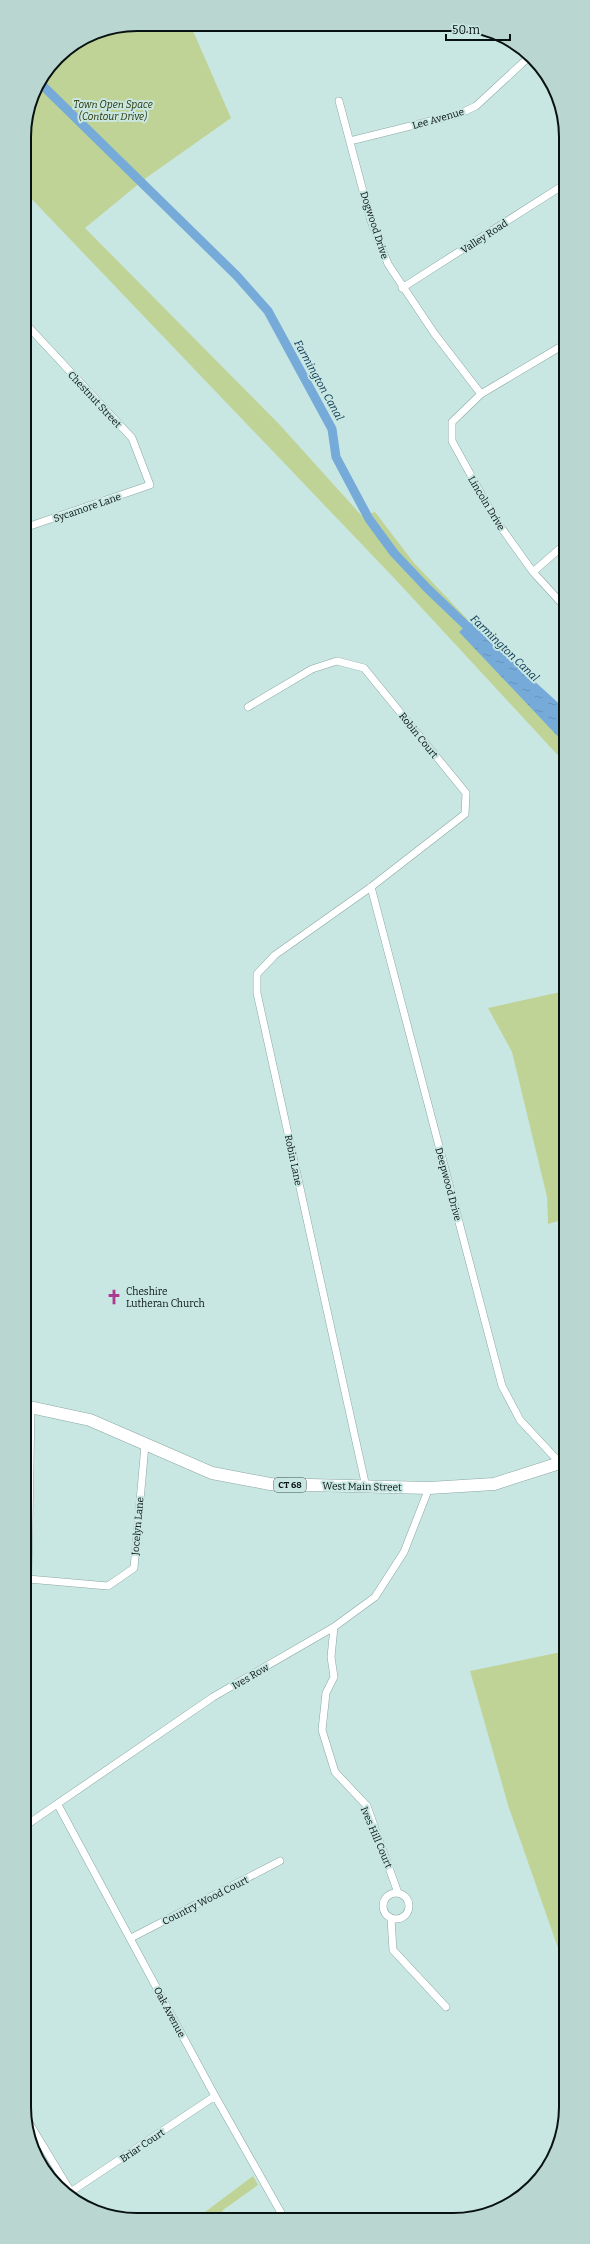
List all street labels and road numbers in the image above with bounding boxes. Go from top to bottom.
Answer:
street label: Lee Avenue [411,106,466,132]
street label: Dogwood Drive [357,190,391,261]
street label: Valley Road [459,217,510,256]
street label: Chestnut Street [65,369,124,431]
street label: Lincoln Drive [465,474,507,533]
street label: Sycamore Lane [52,491,123,525]
street label: Robin Court [396,710,441,761]
street label: Robin Lane [282,1134,304,1187]
street label: Deepwood Drive [432,1146,464,1222]
road number: CT 68 [274,1478,306,1492]
street label: West Main Street [322,1480,402,1494]
street label: Jocelyn Lane [129,1497,147,1557]
street label: Ives Row [230,1661,272,1692]
street label: Ives Hill Court [358,1805,395,1870]
street label: Country Wood Court [160,1874,251,1928]
street label: Oak Avenue [151,1985,187,2040]
street label: Briar Court [118,2126,168,2165]

